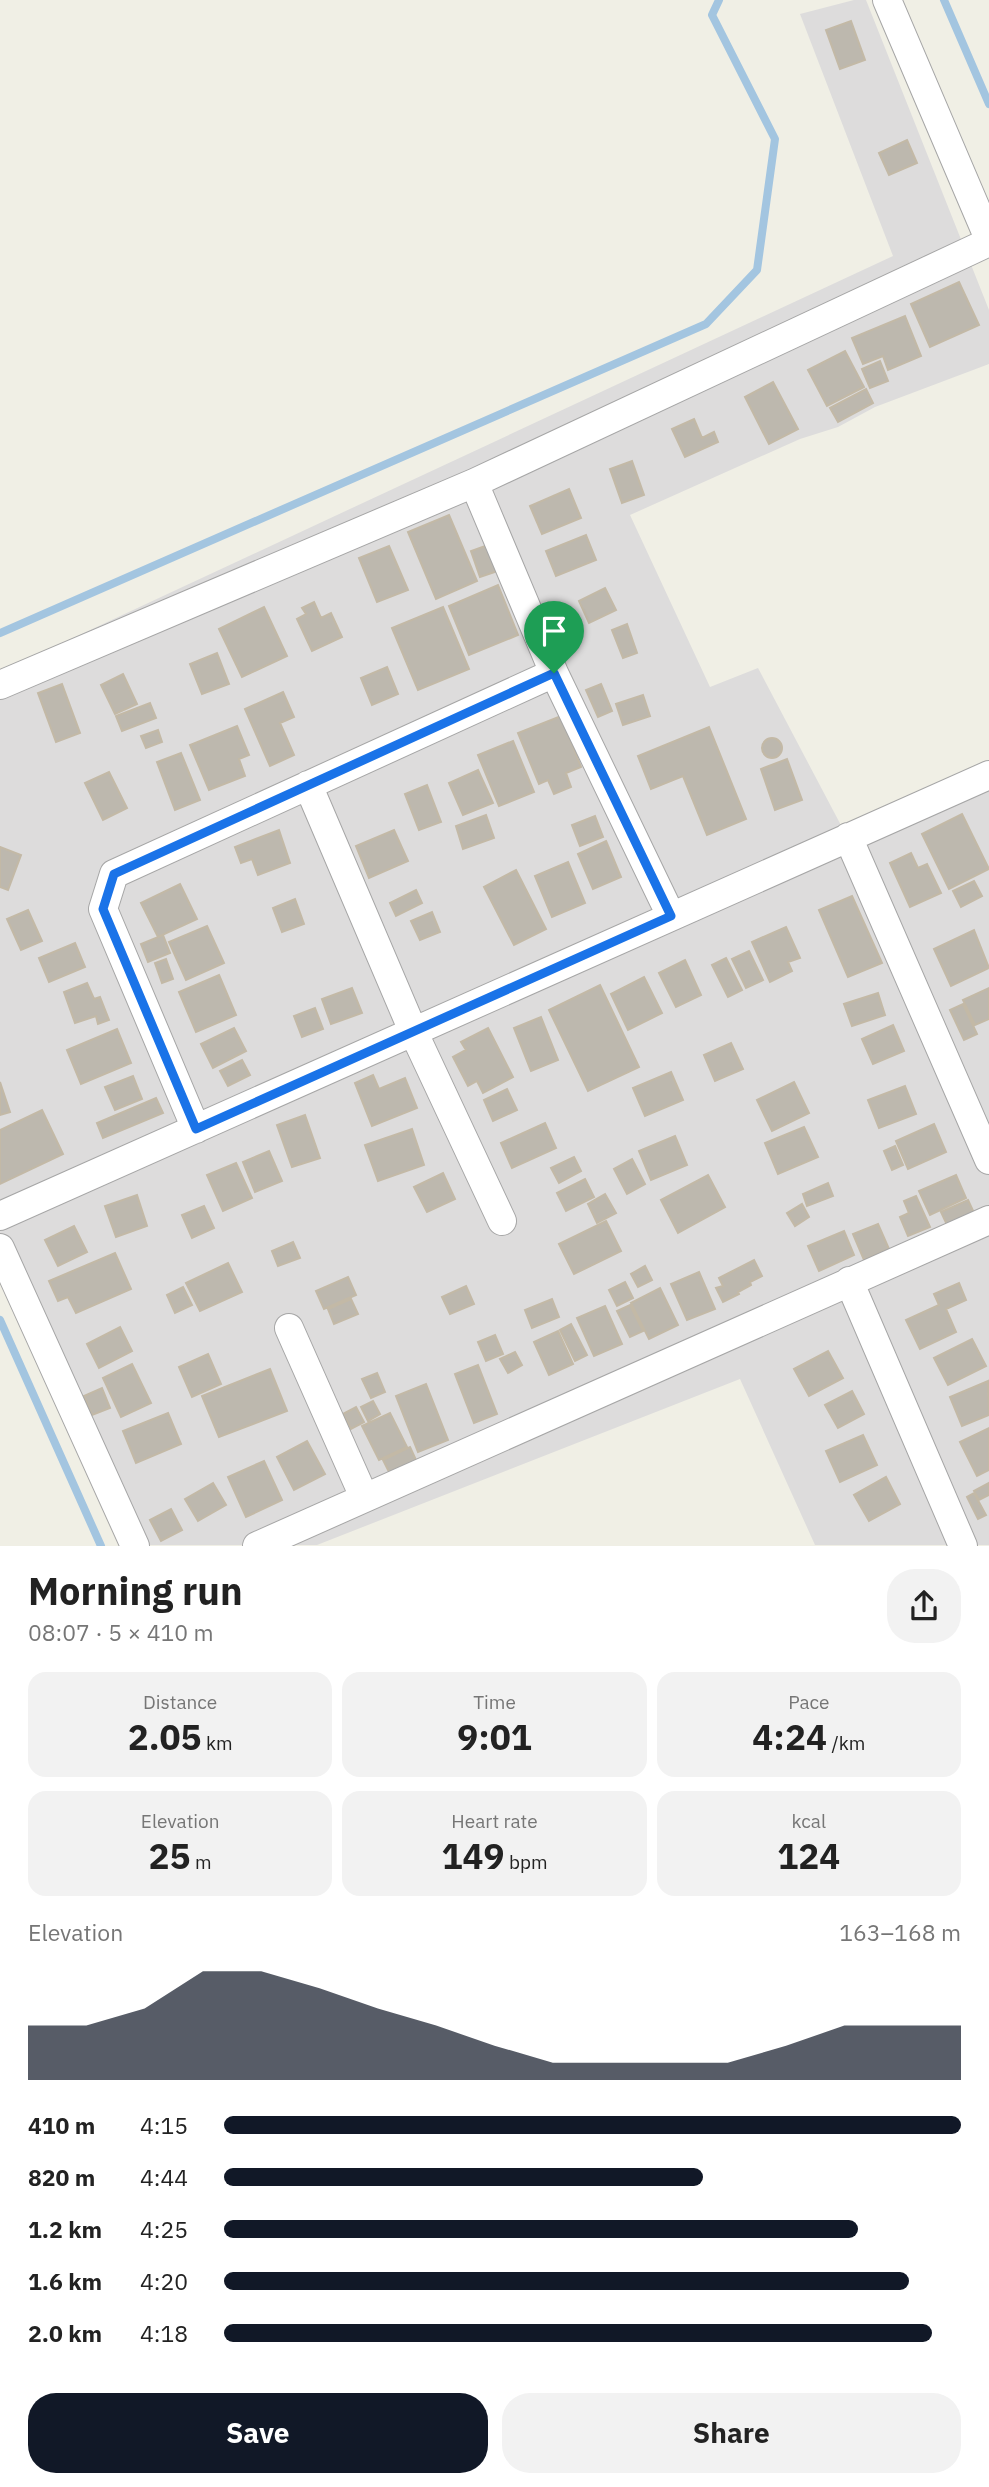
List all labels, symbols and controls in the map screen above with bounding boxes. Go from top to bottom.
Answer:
pin [524,601,584,673]
icon: arrive [535,612,573,650]
text: Morning run [28,1566,243,1615]
button: share [887,1569,961,1643]
text: 08:07 · 5 × 410 m [28,1617,214,1647]
text: Distance [143,1690,217,1714]
text: Time [473,1690,516,1714]
text: Pace [788,1690,830,1714]
text: 2.05 [128,1714,202,1760]
text: 9:01 [457,1714,532,1760]
text: 4:24 [752,1714,827,1760]
text: km [202,1731,233,1755]
text: /km [827,1731,865,1755]
text: Elevation [141,1809,220,1833]
text: Heart rate [451,1809,538,1833]
text: kcal [792,1809,826,1833]
text: 25 [149,1833,191,1879]
text: 149 [441,1833,504,1879]
text: 124 [777,1833,840,1879]
text: m [191,1850,212,1874]
text: bpm [504,1850,548,1874]
text: Elevation [28,1917,123,1947]
text: 163–168 m [839,1917,961,1947]
text: 410 m [28,2110,95,2140]
text: 4:15 [140,2110,188,2140]
text: 820 m [28,2162,95,2192]
text: 4:44 [140,2162,188,2192]
text: 1.2 km [28,2214,102,2244]
text: 4:25 [140,2214,188,2244]
text: 1.6 km [28,2266,102,2296]
text: 4:20 [140,2266,188,2296]
text: 2.0 km [28,2318,102,2348]
text: 4:18 [140,2318,188,2348]
button: Save [28,2393,488,2473]
button: Share [502,2393,961,2473]

